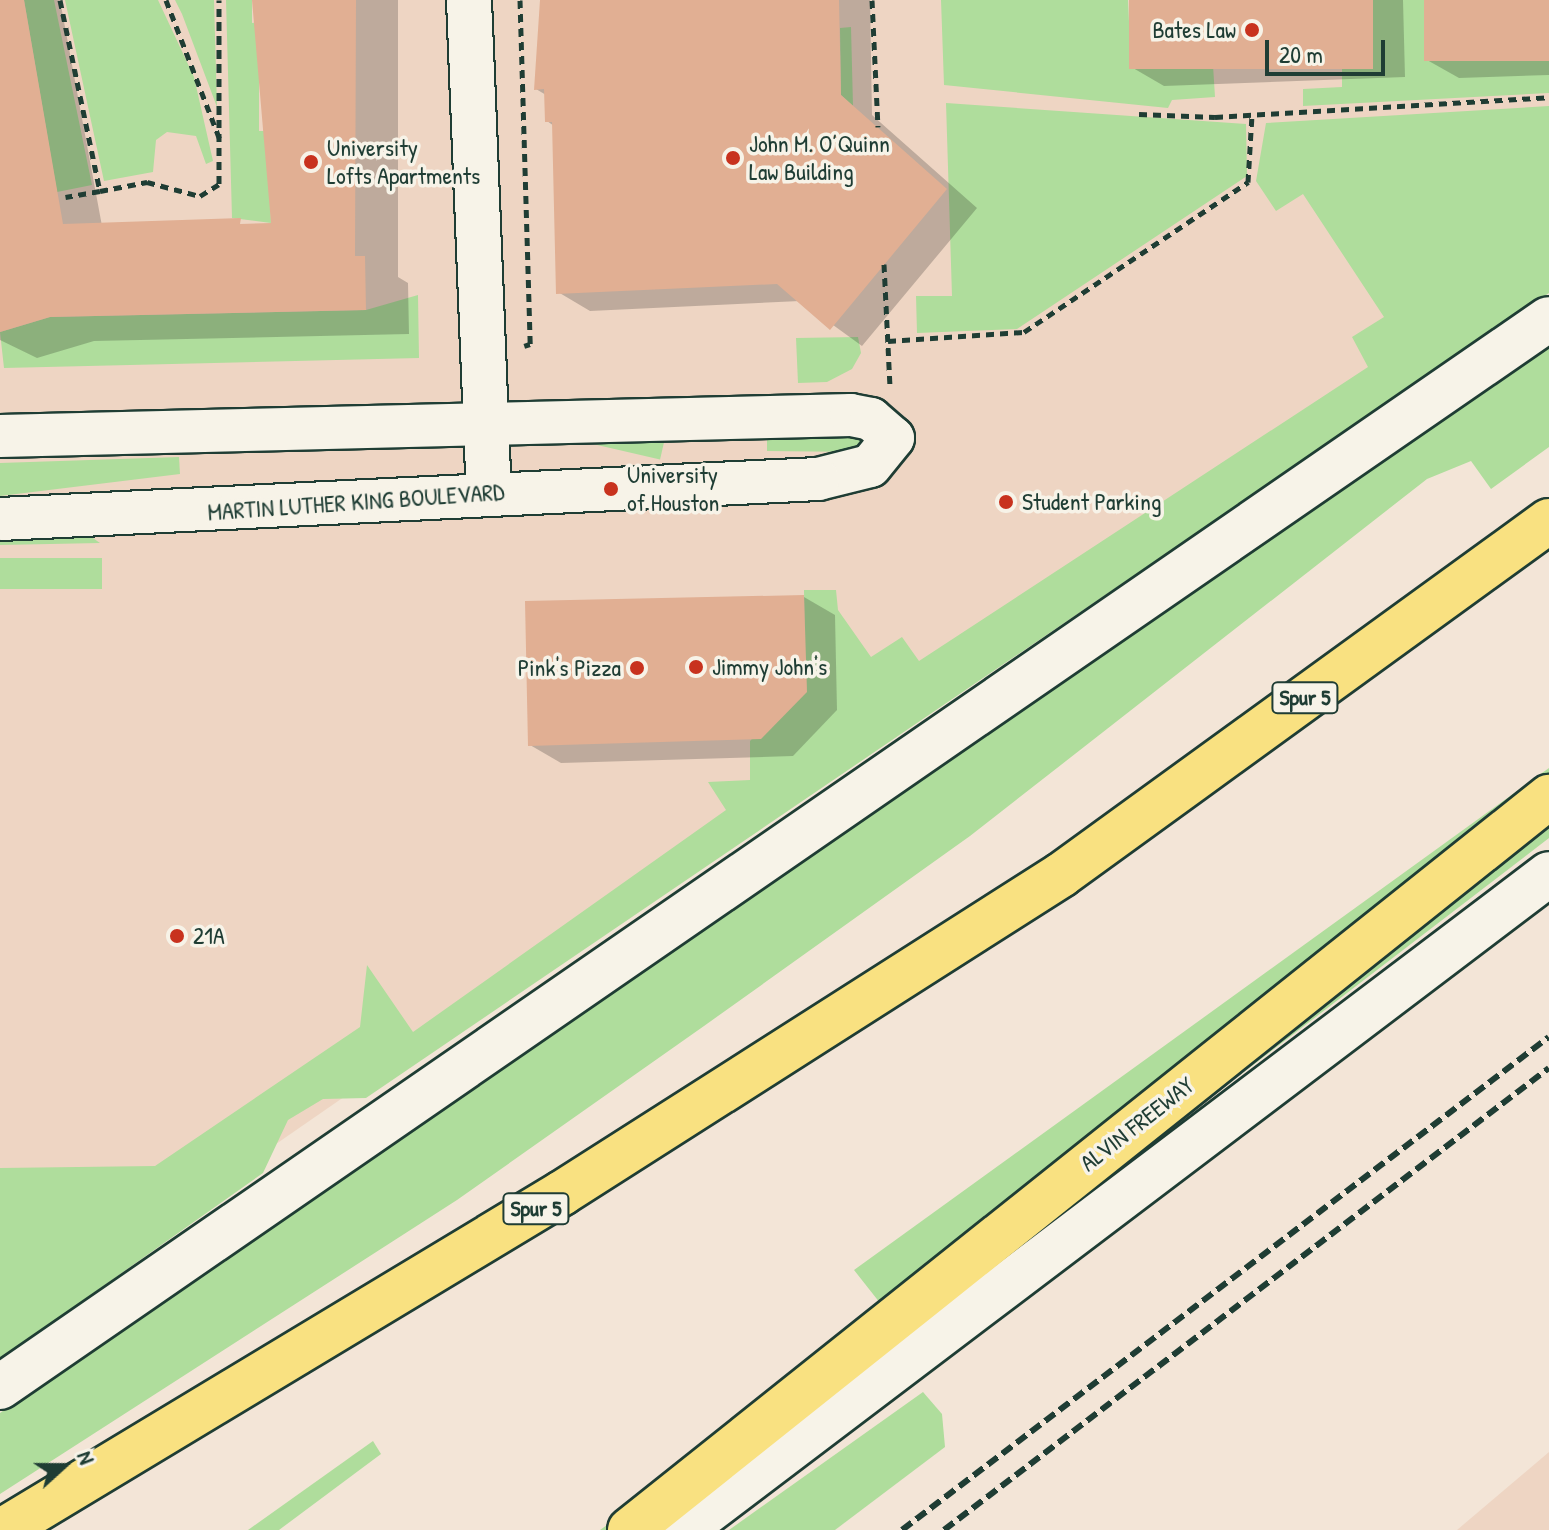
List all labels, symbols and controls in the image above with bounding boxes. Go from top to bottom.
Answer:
place label: Bates Law [1152,16,1236,44]
marker: Bates Law [1243,21,1261,39]
scale bar [1269,24,1389,74]
text: 20 m [1279,38,1323,70]
place label: John M. O’Quinn Law Building [749,130,890,186]
place label: University Lofts Apartments [327,134,480,190]
marker: John M. O’Quinn Law Building [724,149,742,167]
marker: University Lofts Apartments [302,153,320,171]
place label: University of Houston [627,461,719,517]
street label: MARTIN LUTHER KING BOULEVARD [207,477,505,527]
marker: University of Houston [602,480,620,498]
place label: Student Parking [1022,488,1161,516]
marker: Student Parking [997,493,1015,511]
place label: Jimmy John's [712,653,827,681]
place label: Pink's Pizza [518,654,621,682]
marker: Jimmy John's [687,658,705,676]
marker: Pink's Pizza [628,659,646,677]
road number: Spur 5 [1271,680,1339,716]
place label: 21A [193,922,225,950]
marker: 21A [168,927,186,945]
street label: ALVIN FREEWAY [1074,1071,1200,1177]
road number: Spur 5 [502,1191,570,1227]
north arrow [24,1426,104,1506]
text: N [70,1447,103,1468]

